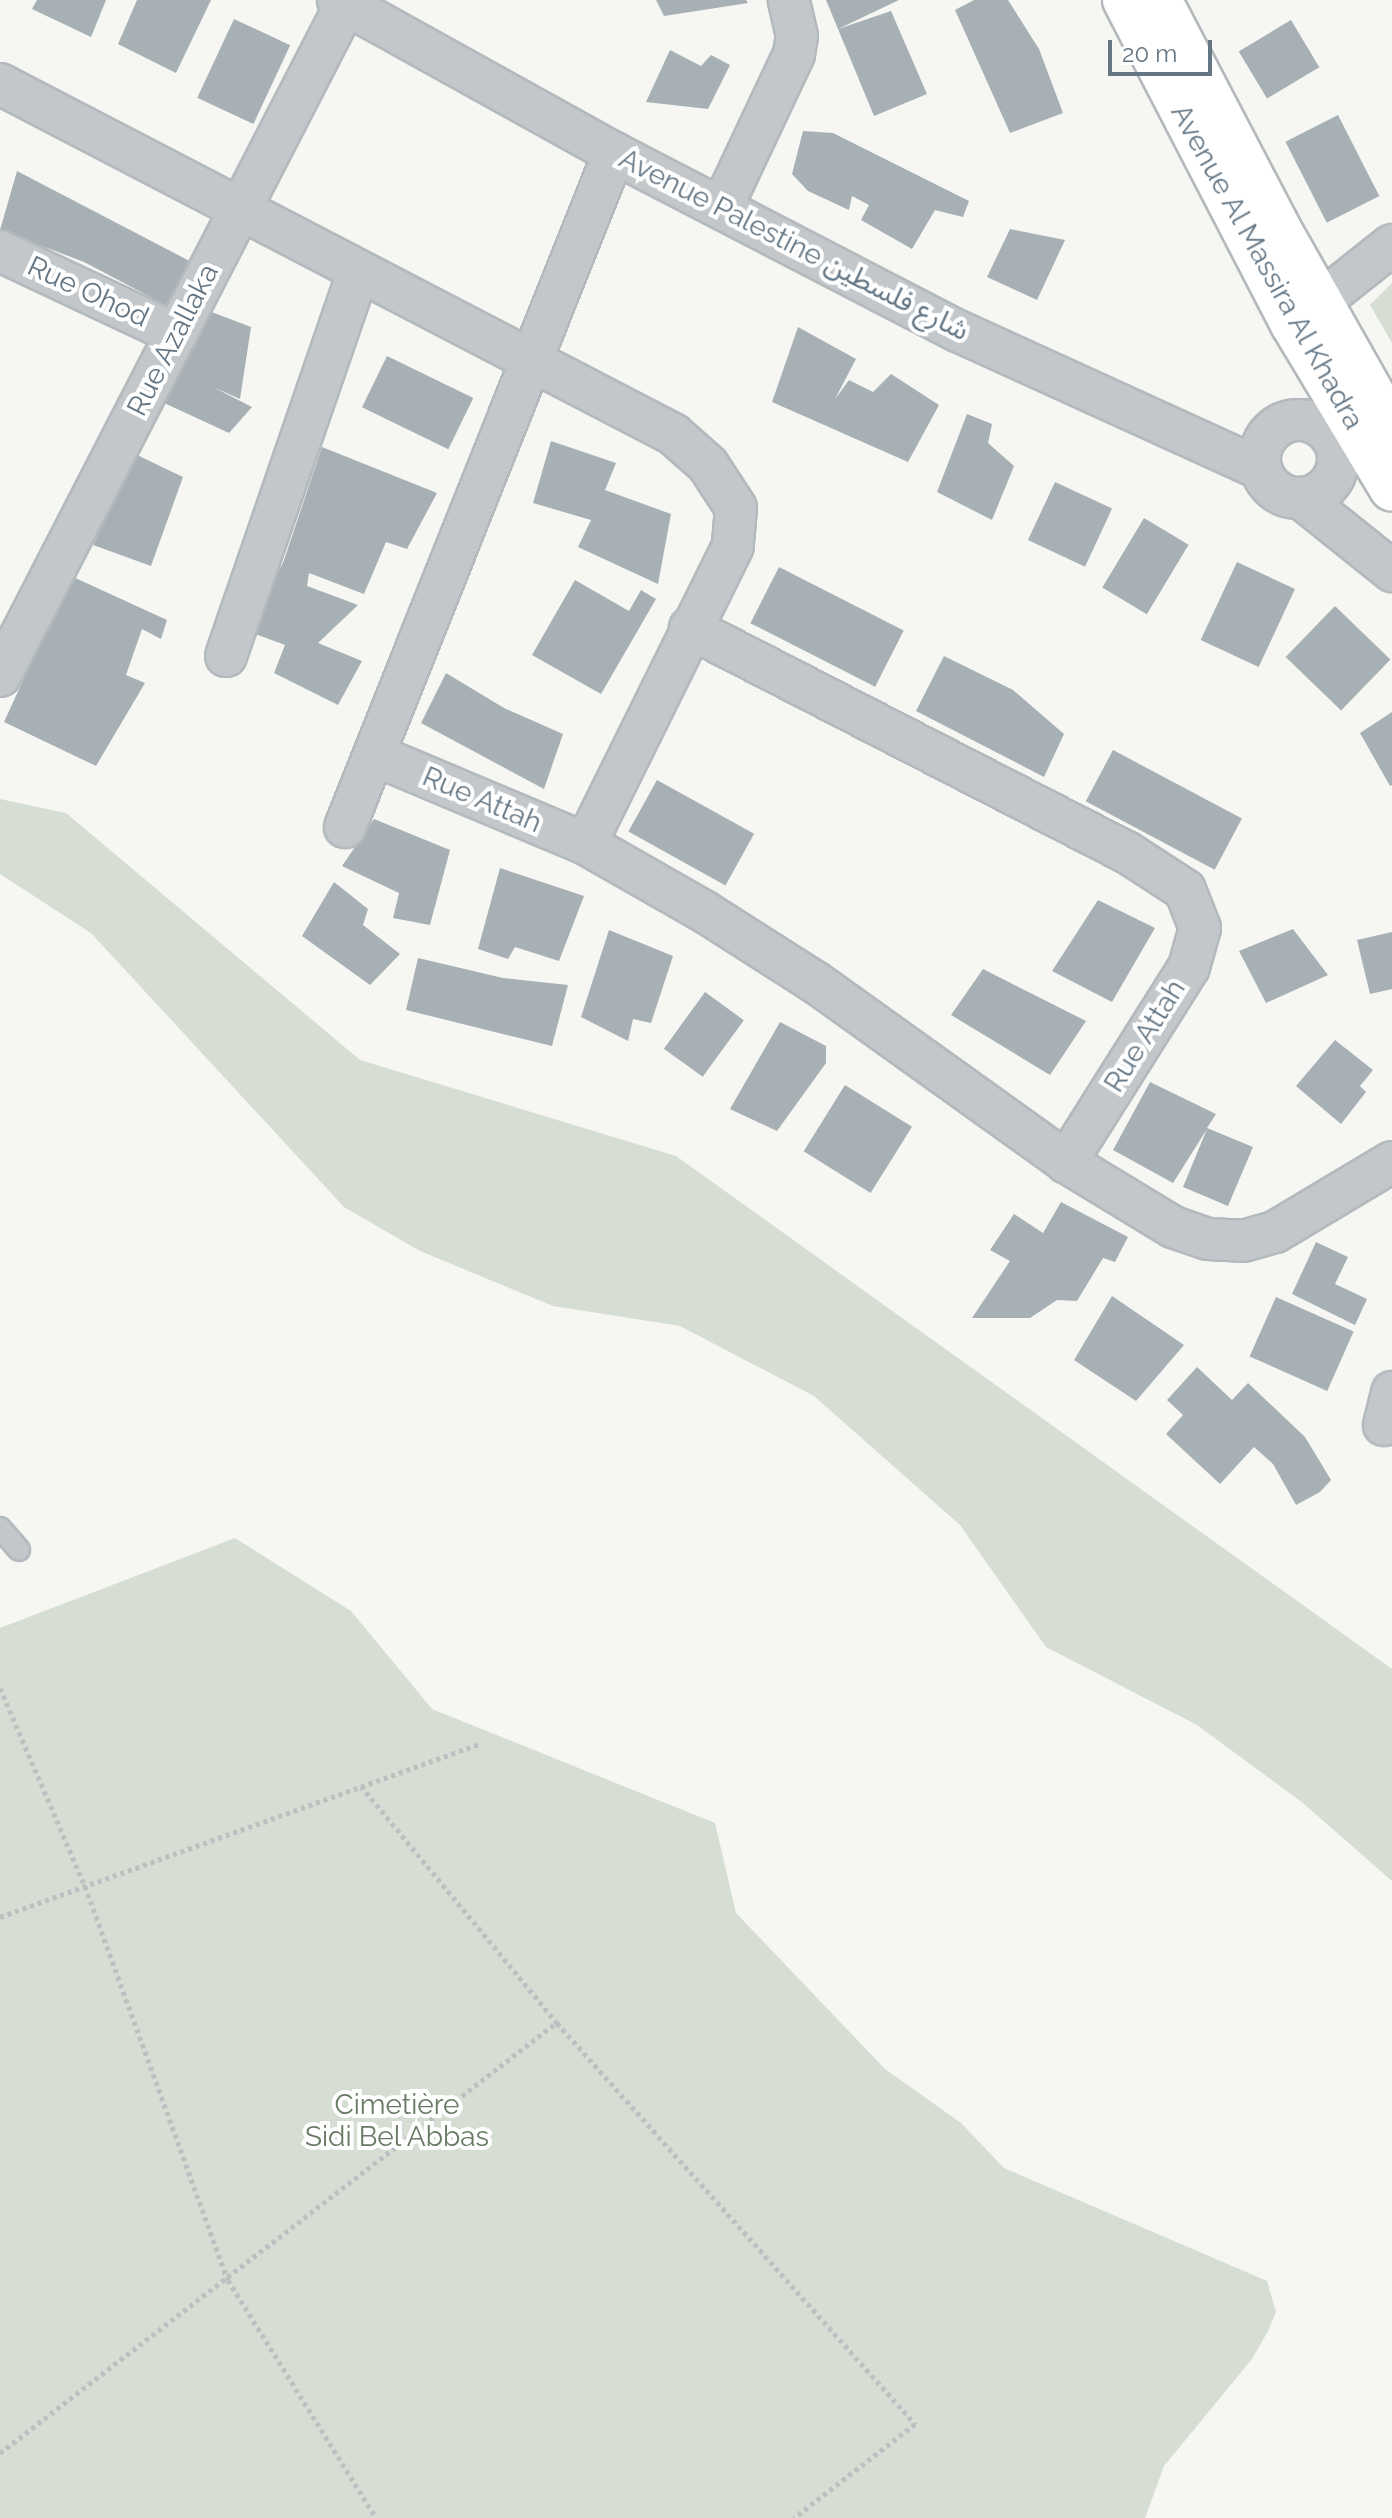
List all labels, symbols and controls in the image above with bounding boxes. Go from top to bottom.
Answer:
scale bar [1112,24,1216,74]
text: 20 m [1122,39,1177,68]
street label: Avenue Al Massira Al Khadra [1163,97,1371,437]
street label: Avenue Palestine شارع فلسطين [613,142,975,348]
street label: Rue Ohod [22,249,154,335]
street label: Rue Azallaka [120,258,226,422]
street label: Rue Attah [417,760,547,840]
street label: Rue Attah [1097,973,1193,1099]
park label: Cimetière Sidi Bel Abbas [304,2088,490,2154]

